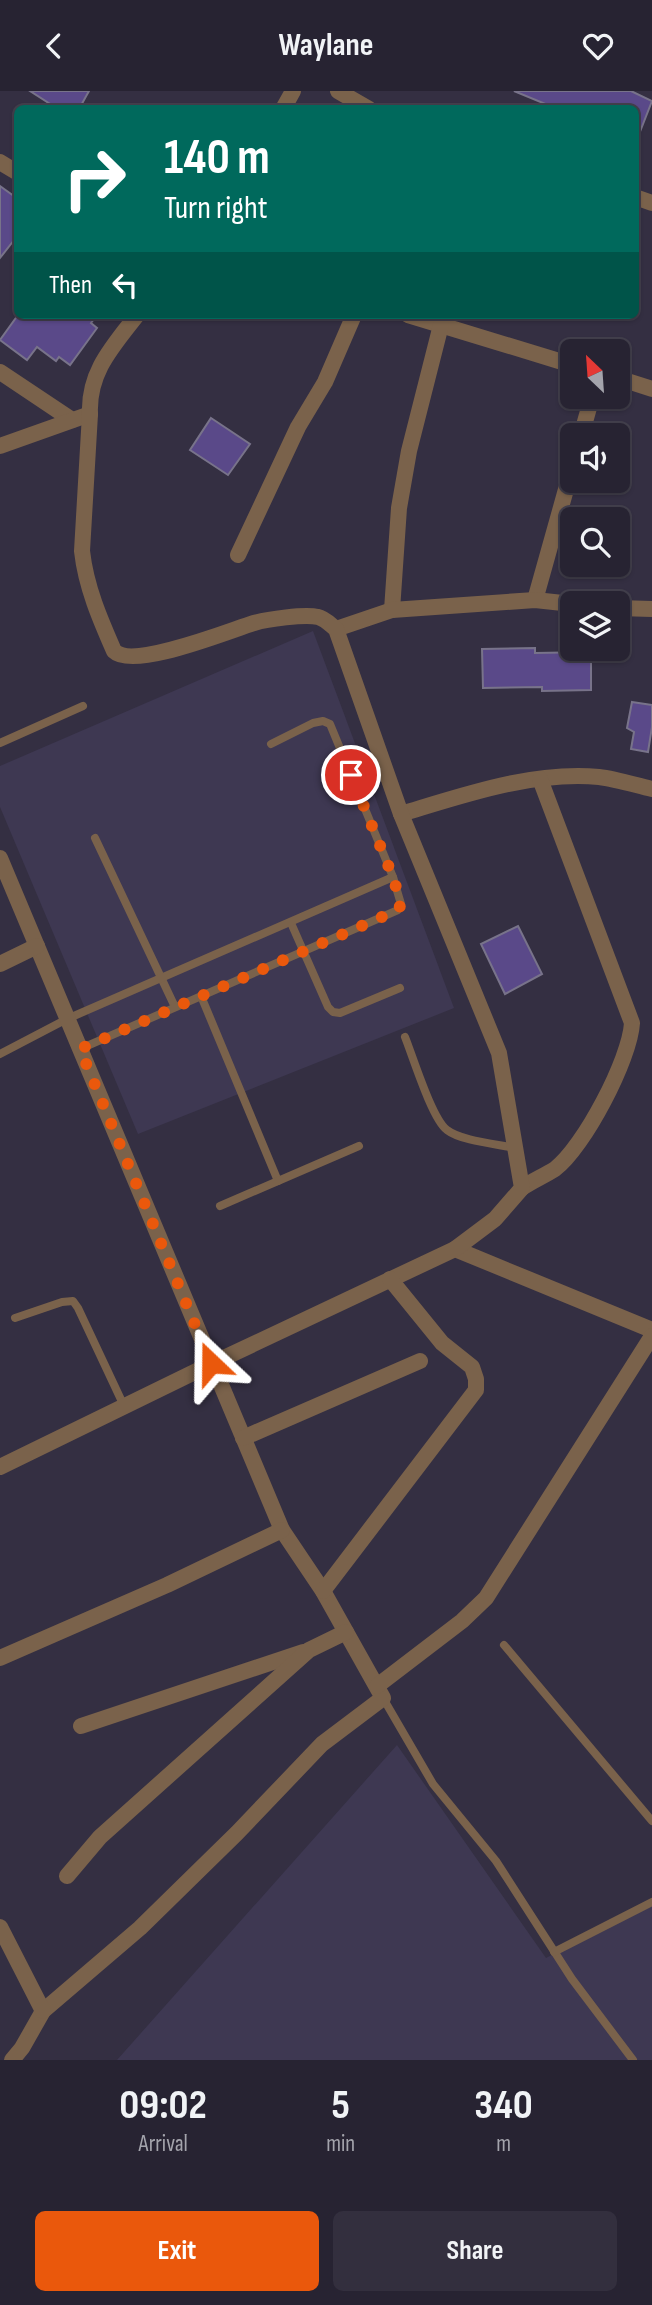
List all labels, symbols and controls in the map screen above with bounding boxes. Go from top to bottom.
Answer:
text: Waylane [278,26,374,65]
icon: back [35,27,73,65]
icon: heart [579,27,617,65]
text: 140 m [164,129,270,188]
icon: right [49,133,140,224]
text: Turn right [164,189,268,228]
icon: left [106,266,144,304]
text: Then [49,270,92,301]
north arrow [560,339,630,409]
map controls [560,339,630,661]
button: sound [560,423,630,493]
button: search [560,507,630,577]
button: layers [560,591,630,661]
pin [321,745,381,805]
icon: arrive [332,756,370,794]
position arrow [174,1326,248,1400]
text: 09:02 [119,2080,207,2131]
text: 5 [331,2080,350,2131]
text: 340 [474,2080,533,2131]
text: Arrival [138,2130,188,2158]
text: min [326,2130,355,2158]
text: m [496,2130,511,2158]
button: Exit [35,2211,319,2291]
button: Share [333,2211,617,2291]

